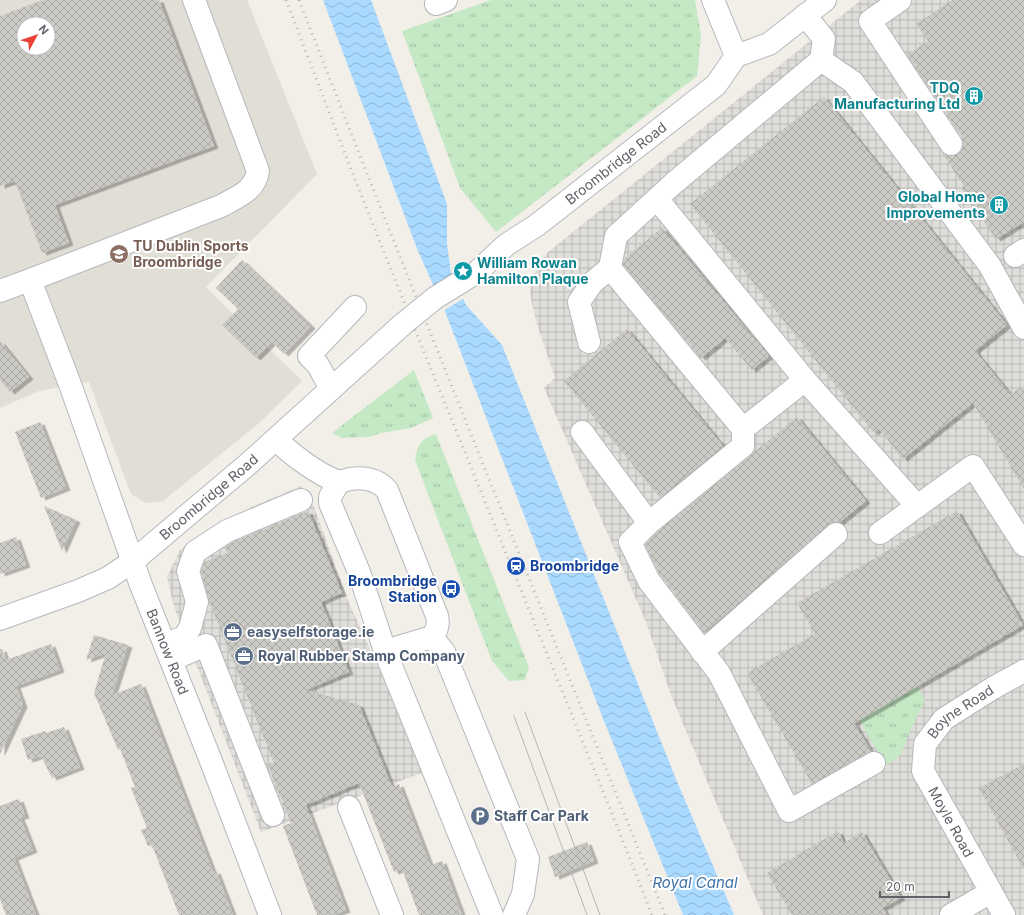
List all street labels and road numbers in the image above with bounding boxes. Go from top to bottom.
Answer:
street label: Broombridge Road [562,118,670,208]
street label: Broombridge Road [156,450,261,543]
street label: Bannow Road [143,606,193,697]
street label: Boyne Road [923,681,996,742]
street label: Moyle Road [925,784,978,860]

